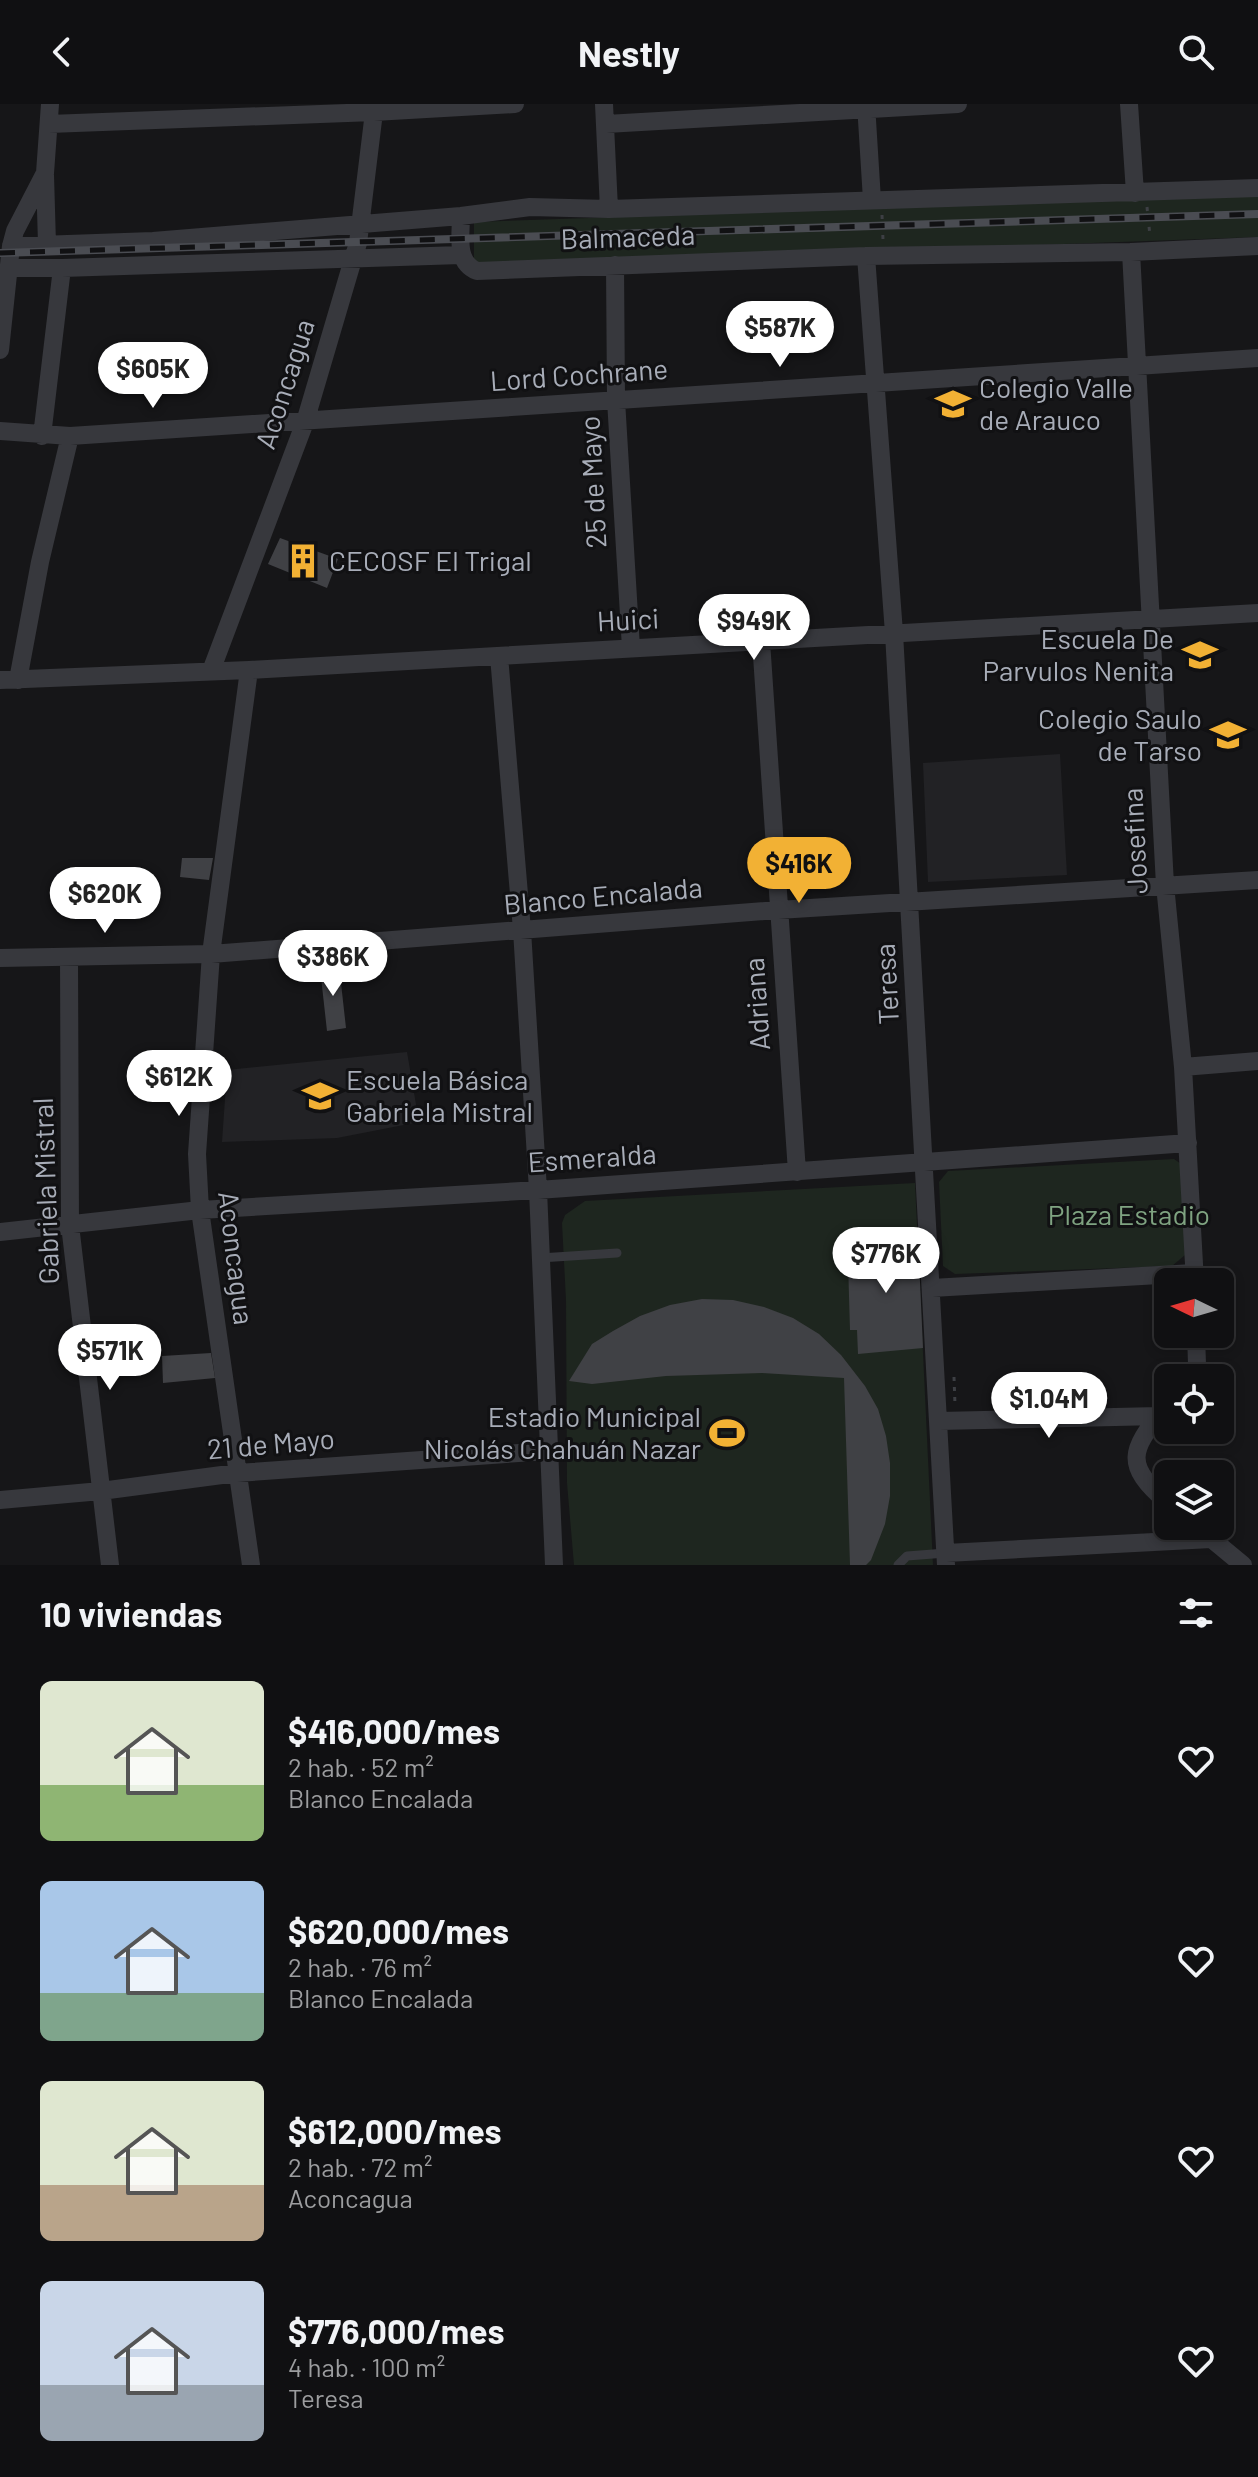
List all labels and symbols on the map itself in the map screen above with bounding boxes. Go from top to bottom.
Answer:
street label: Balmaceda [560,217,696,255]
pin: $587K [724,301,836,369]
street label: Aconcagua [247,315,321,453]
pin: $605K [97,342,209,410]
street label: Lord Cochrane [489,351,669,397]
place label: Colegio Valle de Arauco [979,370,1133,436]
school or university icon: Colegio Valle de Arauco [934,385,972,423]
street label: 25 de Mayo [572,415,612,549]
building icon: CECOSF El Trigal [284,542,322,580]
place label: CECOSF El Trigal [329,543,532,577]
pin: $949K [698,594,810,662]
street label: Huici [596,600,660,638]
place label: Escuela De Parvulos Nenita [983,621,1174,687]
school or university icon: Escuela De Parvulos Nenita [1181,636,1219,674]
place label: Colegio Saulo de Tarso [1038,701,1202,767]
school or university icon: Colegio Saulo de Tarso [1209,716,1247,754]
street label: Josefina [1114,787,1154,895]
pin: $416K [743,837,855,905]
pin: $620K [49,867,161,935]
street label: Blanco Encalada [502,869,704,921]
pin: $386K [277,930,389,998]
street label: Teresa [867,943,905,1026]
street label: Adriana [736,957,776,1052]
pin: $612K [123,1050,235,1118]
place label: Escuela Básica Gabriela Mistral [346,1062,533,1128]
school or university icon: Escuela Básica Gabriela Mistral [301,1077,339,1115]
street label: Gabriela Mistral [25,1097,65,1285]
street label: Esmeralda [527,1136,657,1178]
street label: Aconcagua [212,1189,262,1327]
park label: Plaza Estadio [1048,1197,1210,1231]
pin: $776K [830,1227,942,1295]
north arrow [1154,1268,1234,1348]
pin: $571K [54,1324,166,1392]
pin: $1.04M [984,1372,1114,1440]
place label: Estadio Municipal Nicolás Chahuán Nazar [424,1399,701,1465]
sports icon: Estadio Municipal Nicolás Chahuán Nazar [708,1414,746,1452]
street label: 21 de Mayo [206,1421,336,1466]

